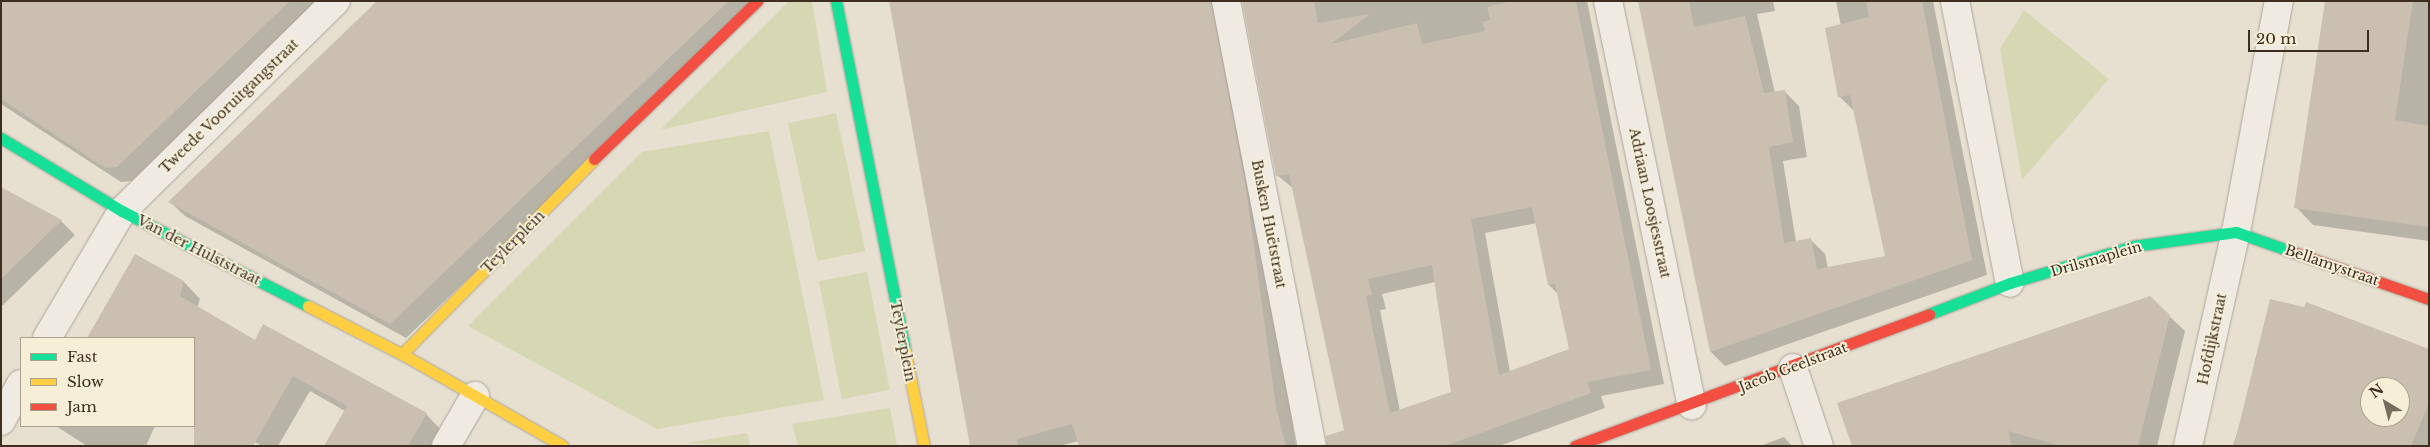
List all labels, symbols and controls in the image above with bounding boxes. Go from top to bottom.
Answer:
scale bar [2250,20,2371,52]
text: 20 m [2256,29,2296,48]
street label: Tweede Vooruitgangstraat [156,35,302,177]
street label: Adriaan Loosjesstraat [1626,126,1674,280]
street label: Busken Huëtstraat [1248,158,1290,290]
street label: Teylerplein [478,207,548,277]
street label: Van der Hulststraat [134,212,264,288]
street label: Drilsmaplein [2049,238,2143,280]
street label: Bellamystraat [2283,241,2381,289]
street label: Hofdijkstraat [2194,291,2230,387]
street label: Teylerplein [887,299,919,383]
legend [20,337,195,427]
street label: Jacob Geelstraat [1737,339,1849,395]
text: Fast [67,347,97,366]
text: Slow [67,372,104,391]
north arrow [2360,377,2410,427]
text: N [2366,380,2387,402]
text: Jam [67,397,97,416]

